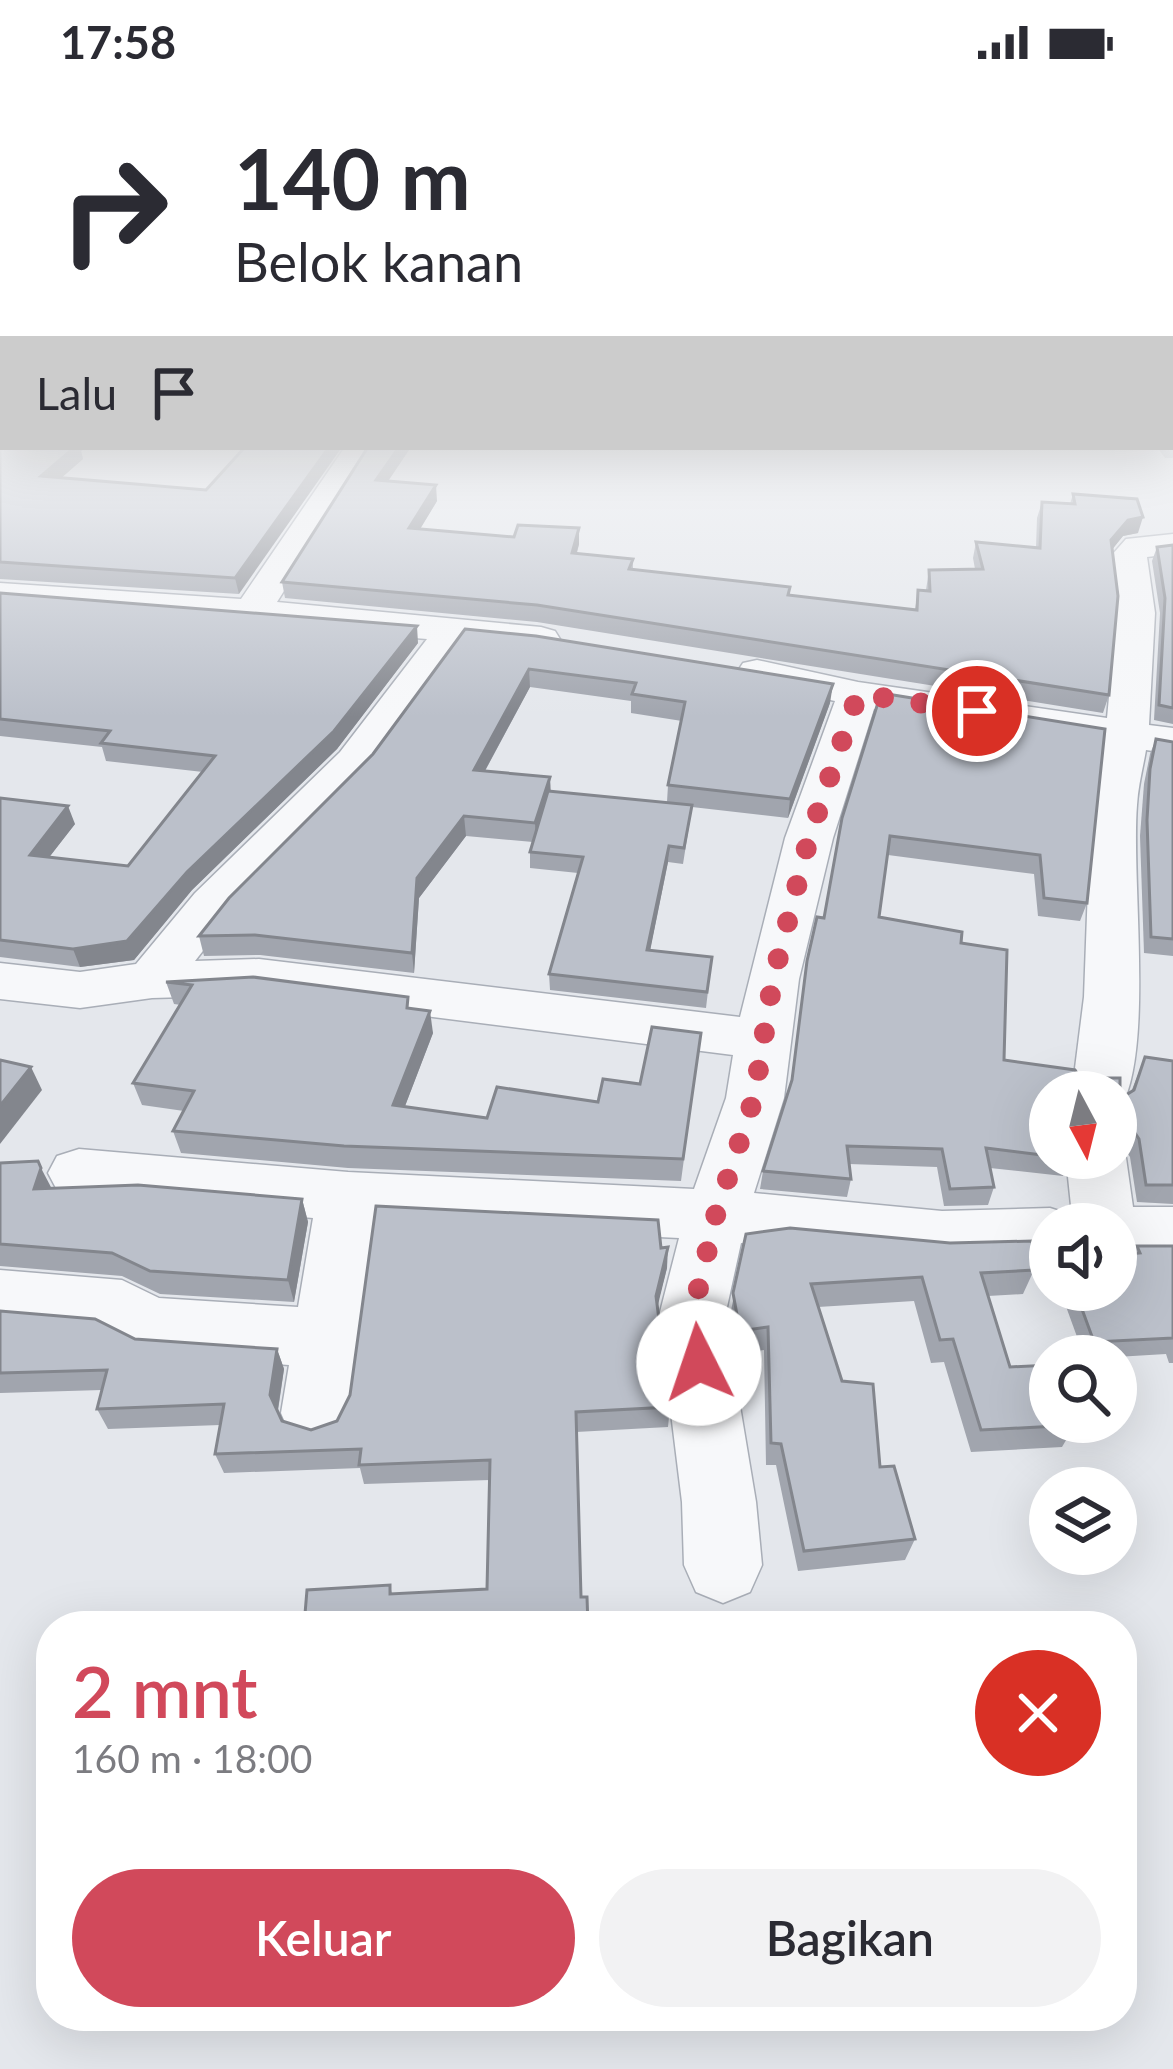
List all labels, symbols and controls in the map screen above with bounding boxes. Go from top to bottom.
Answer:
text: 17:58 [60,15,176,69]
text: 140 m [234,127,471,228]
icon: right [36,132,192,288]
text: Belok kanan [234,229,523,294]
icon: arrive [141,360,207,426]
text: Lalu [36,366,117,420]
pin [926,660,1028,762]
icon: arrive [944,678,1010,744]
north arrow [1029,1071,1137,1179]
map controls [1029,1071,1137,1575]
button: sound [1029,1203,1137,1311]
position arrow [636,1300,762,1426]
button: search [1029,1335,1137,1443]
button: layers [1029,1467,1137,1575]
text: 2 mnt [72,1647,258,1733]
button: close [975,1650,1101,1776]
text: 160 m · 18:00 [72,1735,312,1781]
button: Keluar [72,1869,575,2007]
button: Bagikan [599,1869,1101,2007]

